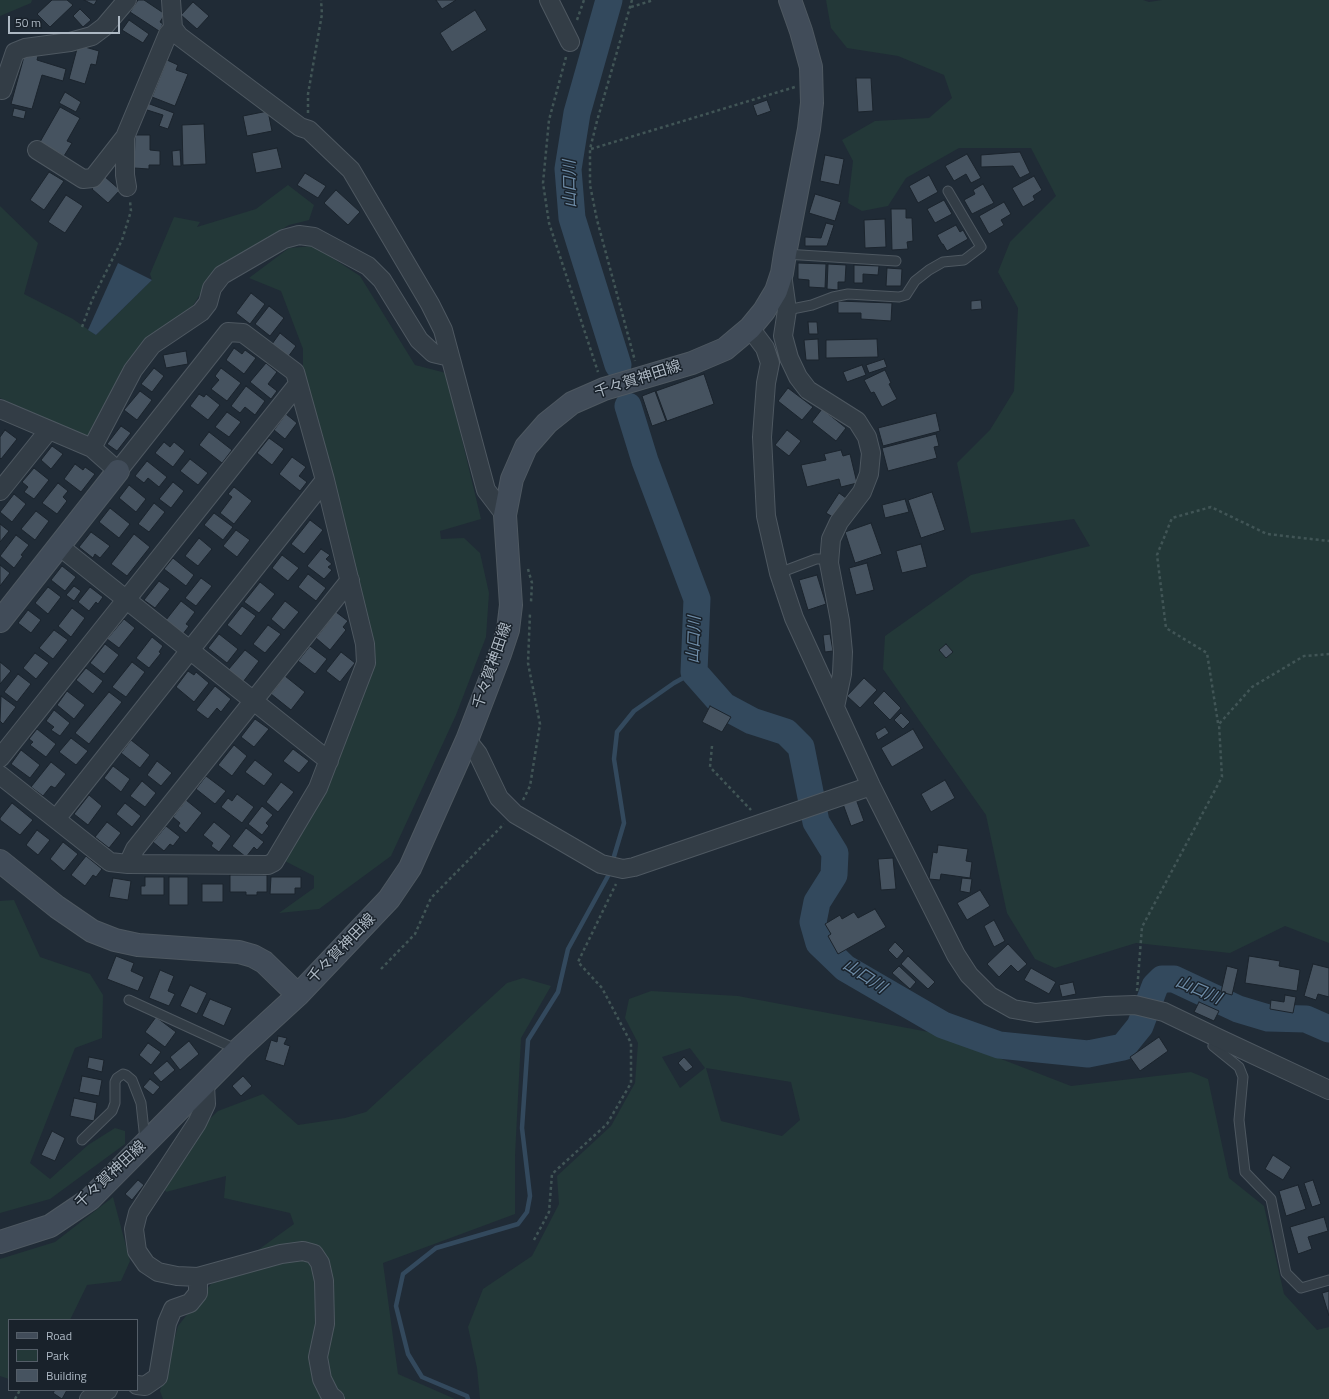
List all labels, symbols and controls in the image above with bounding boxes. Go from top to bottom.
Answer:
scale bar [10,8,122,34]
text: 50 m [15,13,41,32]
water label: 山口川 [561,160,581,208]
street label: 千々賀神田線 [592,358,684,402]
water label: 山口川 [685,616,705,664]
street label: 千々賀神田線 [470,621,516,711]
street label: 千々賀神田線 [304,910,380,988]
water label: 山口川 [839,956,889,998]
water label: 山口川 [1172,973,1224,1009]
street label: 千々賀神田線 [72,1138,150,1212]
legend [8,1319,138,1391]
text: Road [46,1326,72,1345]
text: Park [46,1346,69,1365]
text: Building [46,1366,87,1385]

